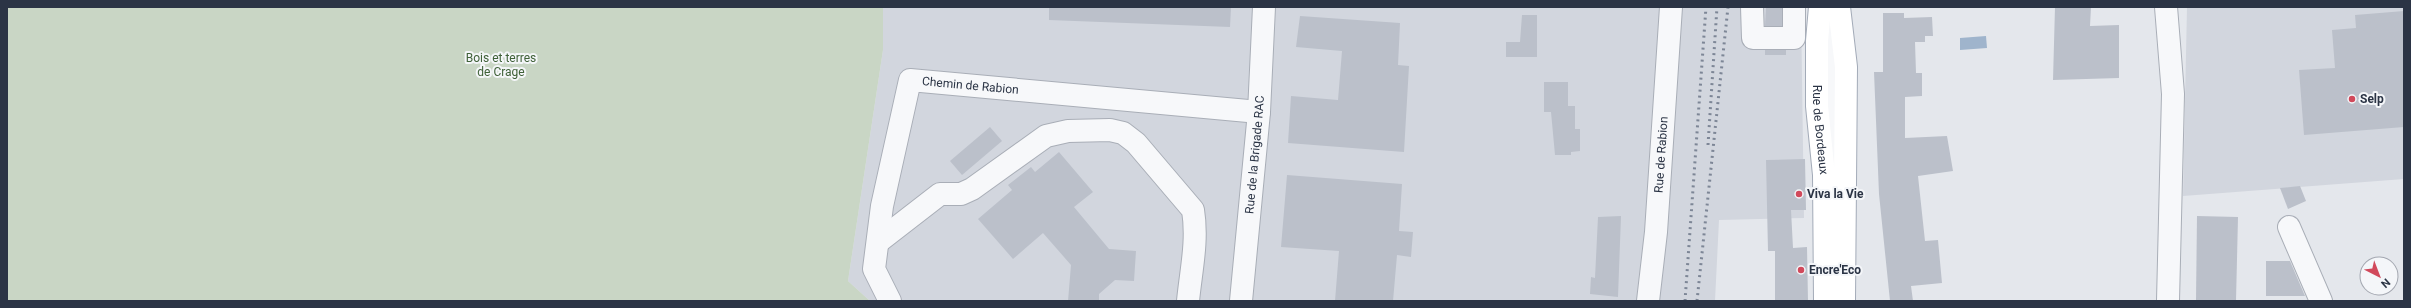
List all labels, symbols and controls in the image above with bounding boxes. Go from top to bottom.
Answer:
park label: Bois et terres de Crage [466,51,536,79]
street label: Chemin de Rabion [921,74,1019,97]
street label: Rue de Bordeaux [1810,85,1831,175]
place label: Selp [2360,92,2384,106]
marker: Selp [2347,94,2357,104]
street label: Rue de la Brigade RAC [1242,95,1267,214]
street label: Rue de Rabion [1652,116,1671,193]
place label: Viva la Vie [1807,187,1864,201]
marker: Viva la Vie [1794,189,1804,199]
north arrow [2359,256,2399,296]
place label: Encre'Eco [1809,263,1861,277]
marker: Encre'Eco [1796,265,1806,275]
text: N [2378,276,2393,291]

